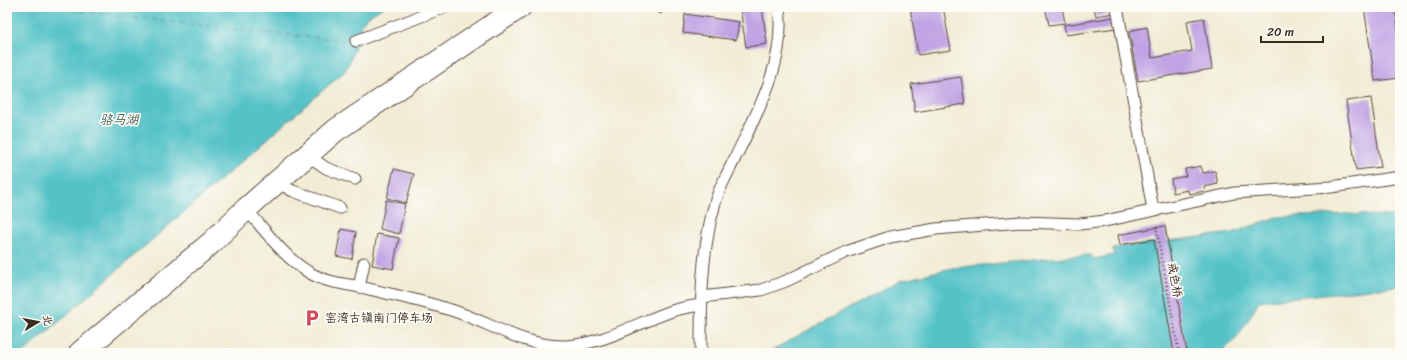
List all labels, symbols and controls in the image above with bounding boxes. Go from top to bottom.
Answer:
scale bar [1261,18,1323,44]
text: 20 m [1267,21,1294,43]
water label: 骆马湖 [99,108,140,131]
street label: 戒色桥 [1161,260,1189,301]
north arrow [18,302,58,342]
place label: 窑湾古镇南门停车场 [325,307,433,329]
parking icon: 窑湾古镇南门停车场 [302,308,322,328]
text: 北 [37,313,58,327]

